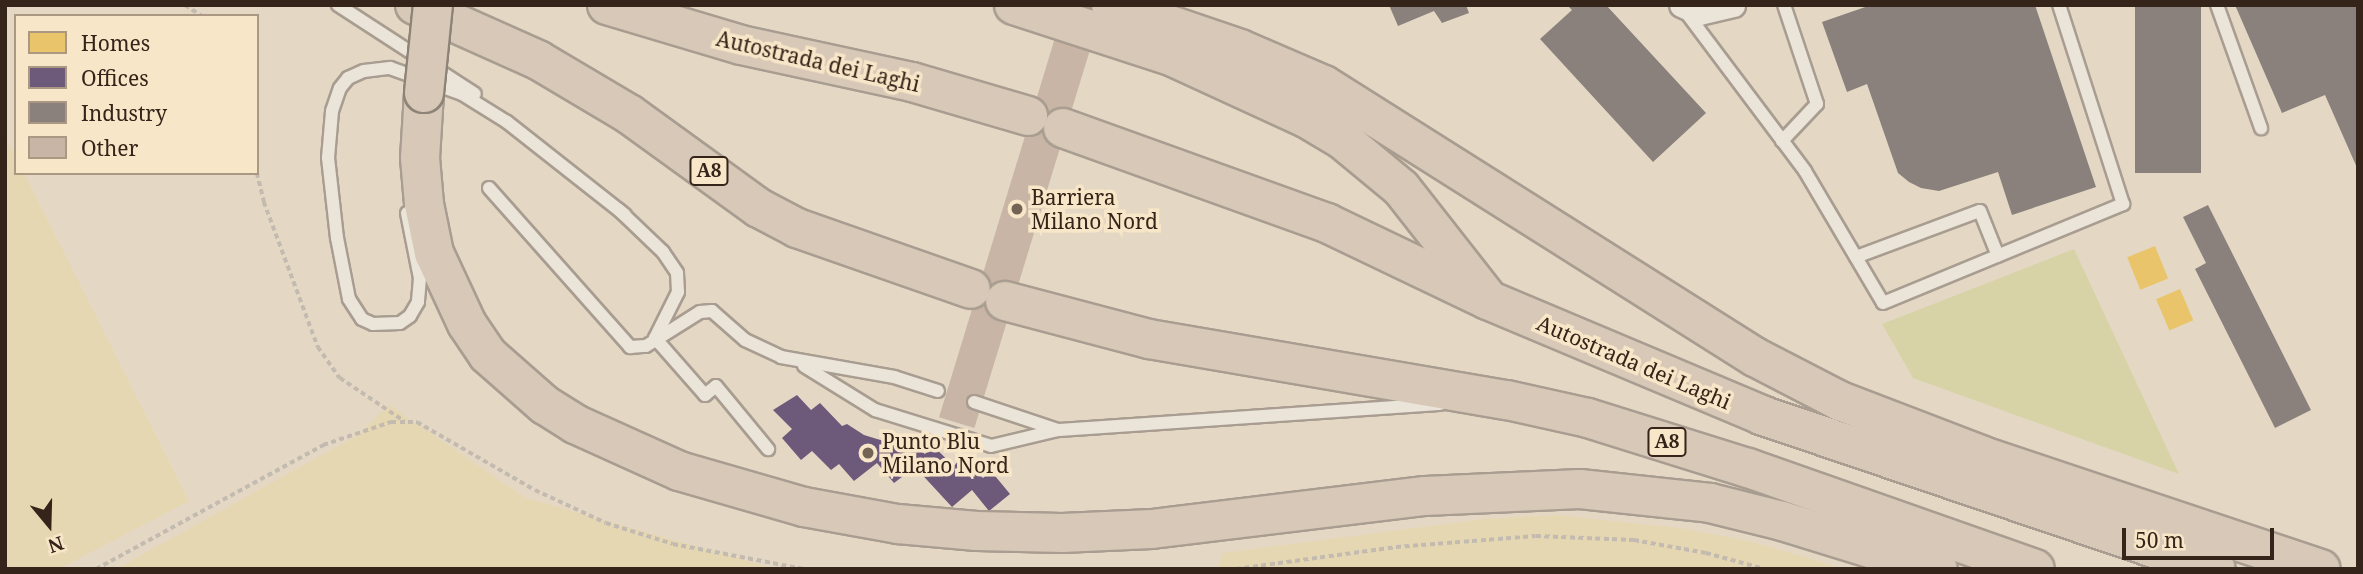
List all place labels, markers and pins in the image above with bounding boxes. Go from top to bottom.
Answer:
place label: Barriera Milano Nord [1031,184,1158,234]
marker: Barriera Milano Nord [1009,201,1025,217]
place label: Punto Blu Milano Nord [882,428,1009,478]
marker: Punto Blu Milano Nord [860,445,876,461]

